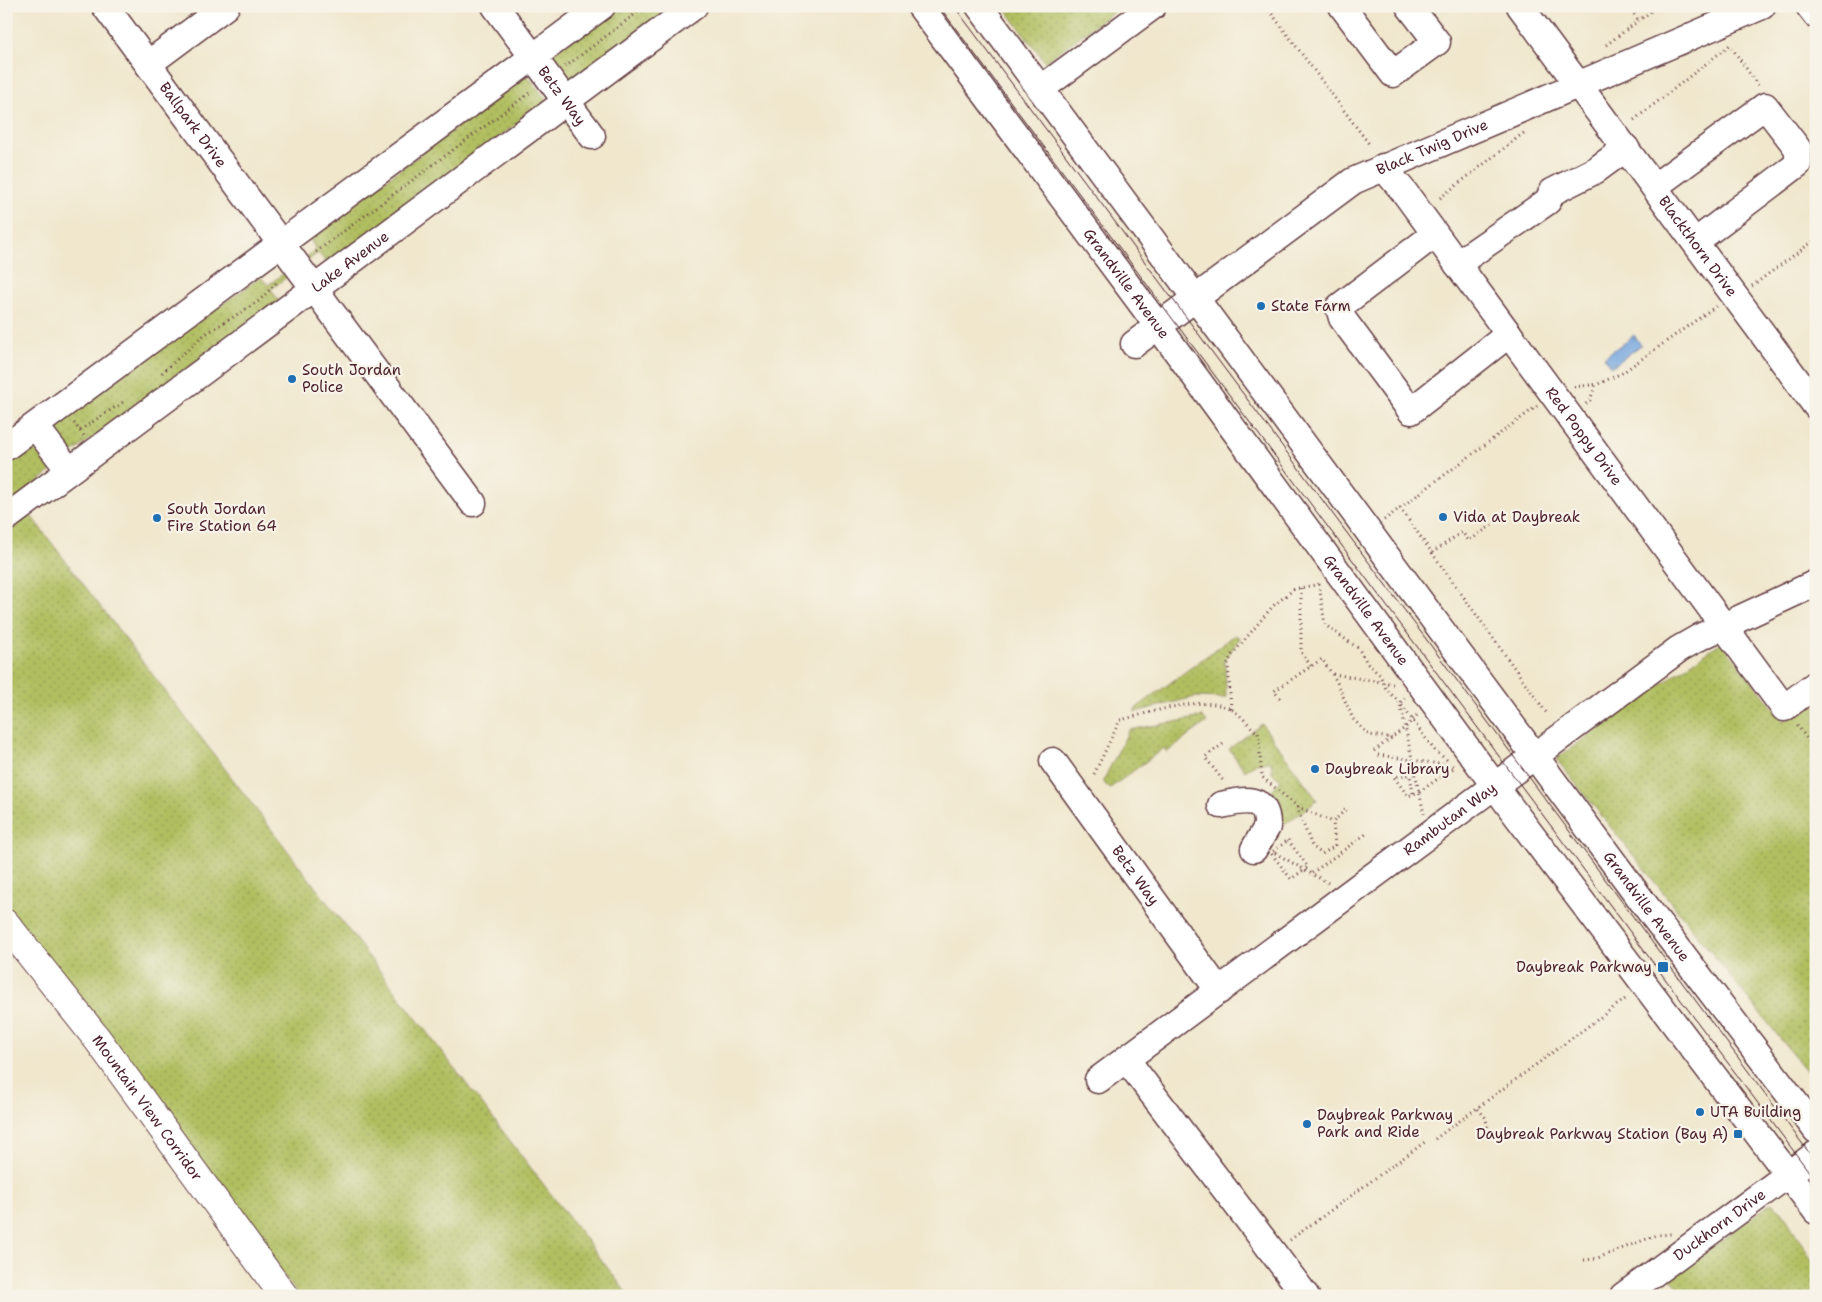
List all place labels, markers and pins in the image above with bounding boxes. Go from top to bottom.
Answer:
place label: State Farm [1271,296,1351,316]
marker: State Farm [1255,300,1267,312]
place label: South Jordan Police [302,360,401,397]
marker: South Jordan Police [286,373,298,385]
place label: South Jordan Fire Station 64 [167,499,277,536]
place label: Vida at Daybreak [1453,507,1580,527]
marker: Vida at Daybreak [1437,511,1449,523]
marker: South Jordan Fire Station 64 [151,512,163,524]
place label: Daybreak Library [1325,759,1450,779]
marker: Daybreak Library [1309,763,1321,775]
place label: Daybreak Parkway [1516,957,1652,977]
marker: Daybreak Parkway [1656,960,1670,974]
place label: UTA Building [1710,1102,1801,1122]
place label: Daybreak Parkway Park and Ride [1317,1105,1453,1142]
marker: UTA Building [1694,1106,1706,1118]
marker: Daybreak Parkway Park and Ride [1301,1118,1313,1130]
place label: Daybreak Parkway Station (Bay A) [1476,1124,1728,1144]
marker: Daybreak Parkway Station (Bay A) [1732,1128,1744,1140]

